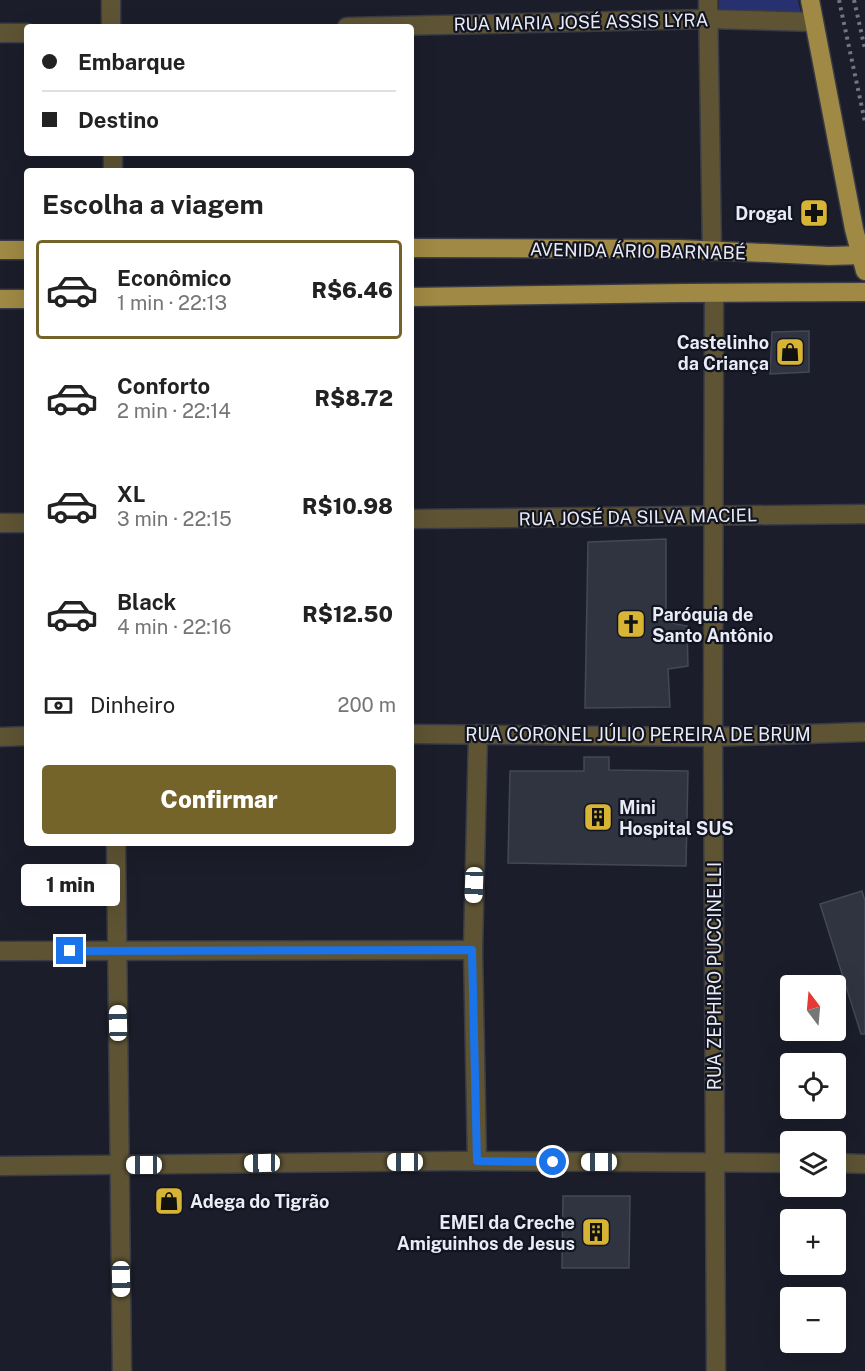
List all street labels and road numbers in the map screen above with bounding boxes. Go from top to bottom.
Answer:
street label: RUA MARIA JOSÉ ASSIS LYRA [453,8,709,35]
street label: AVENIDA ÁRIO BARNABÉ [530,238,746,263]
street label: RUA JOSÉ DA SILVA MACIEL [519,503,757,530]
street label: RUA CORONEL JÚLIO PEREIRA DE BRUM [465,723,811,745]
street label: RUA ZEPHIRO PUCCINELLI [704,862,725,1090]

